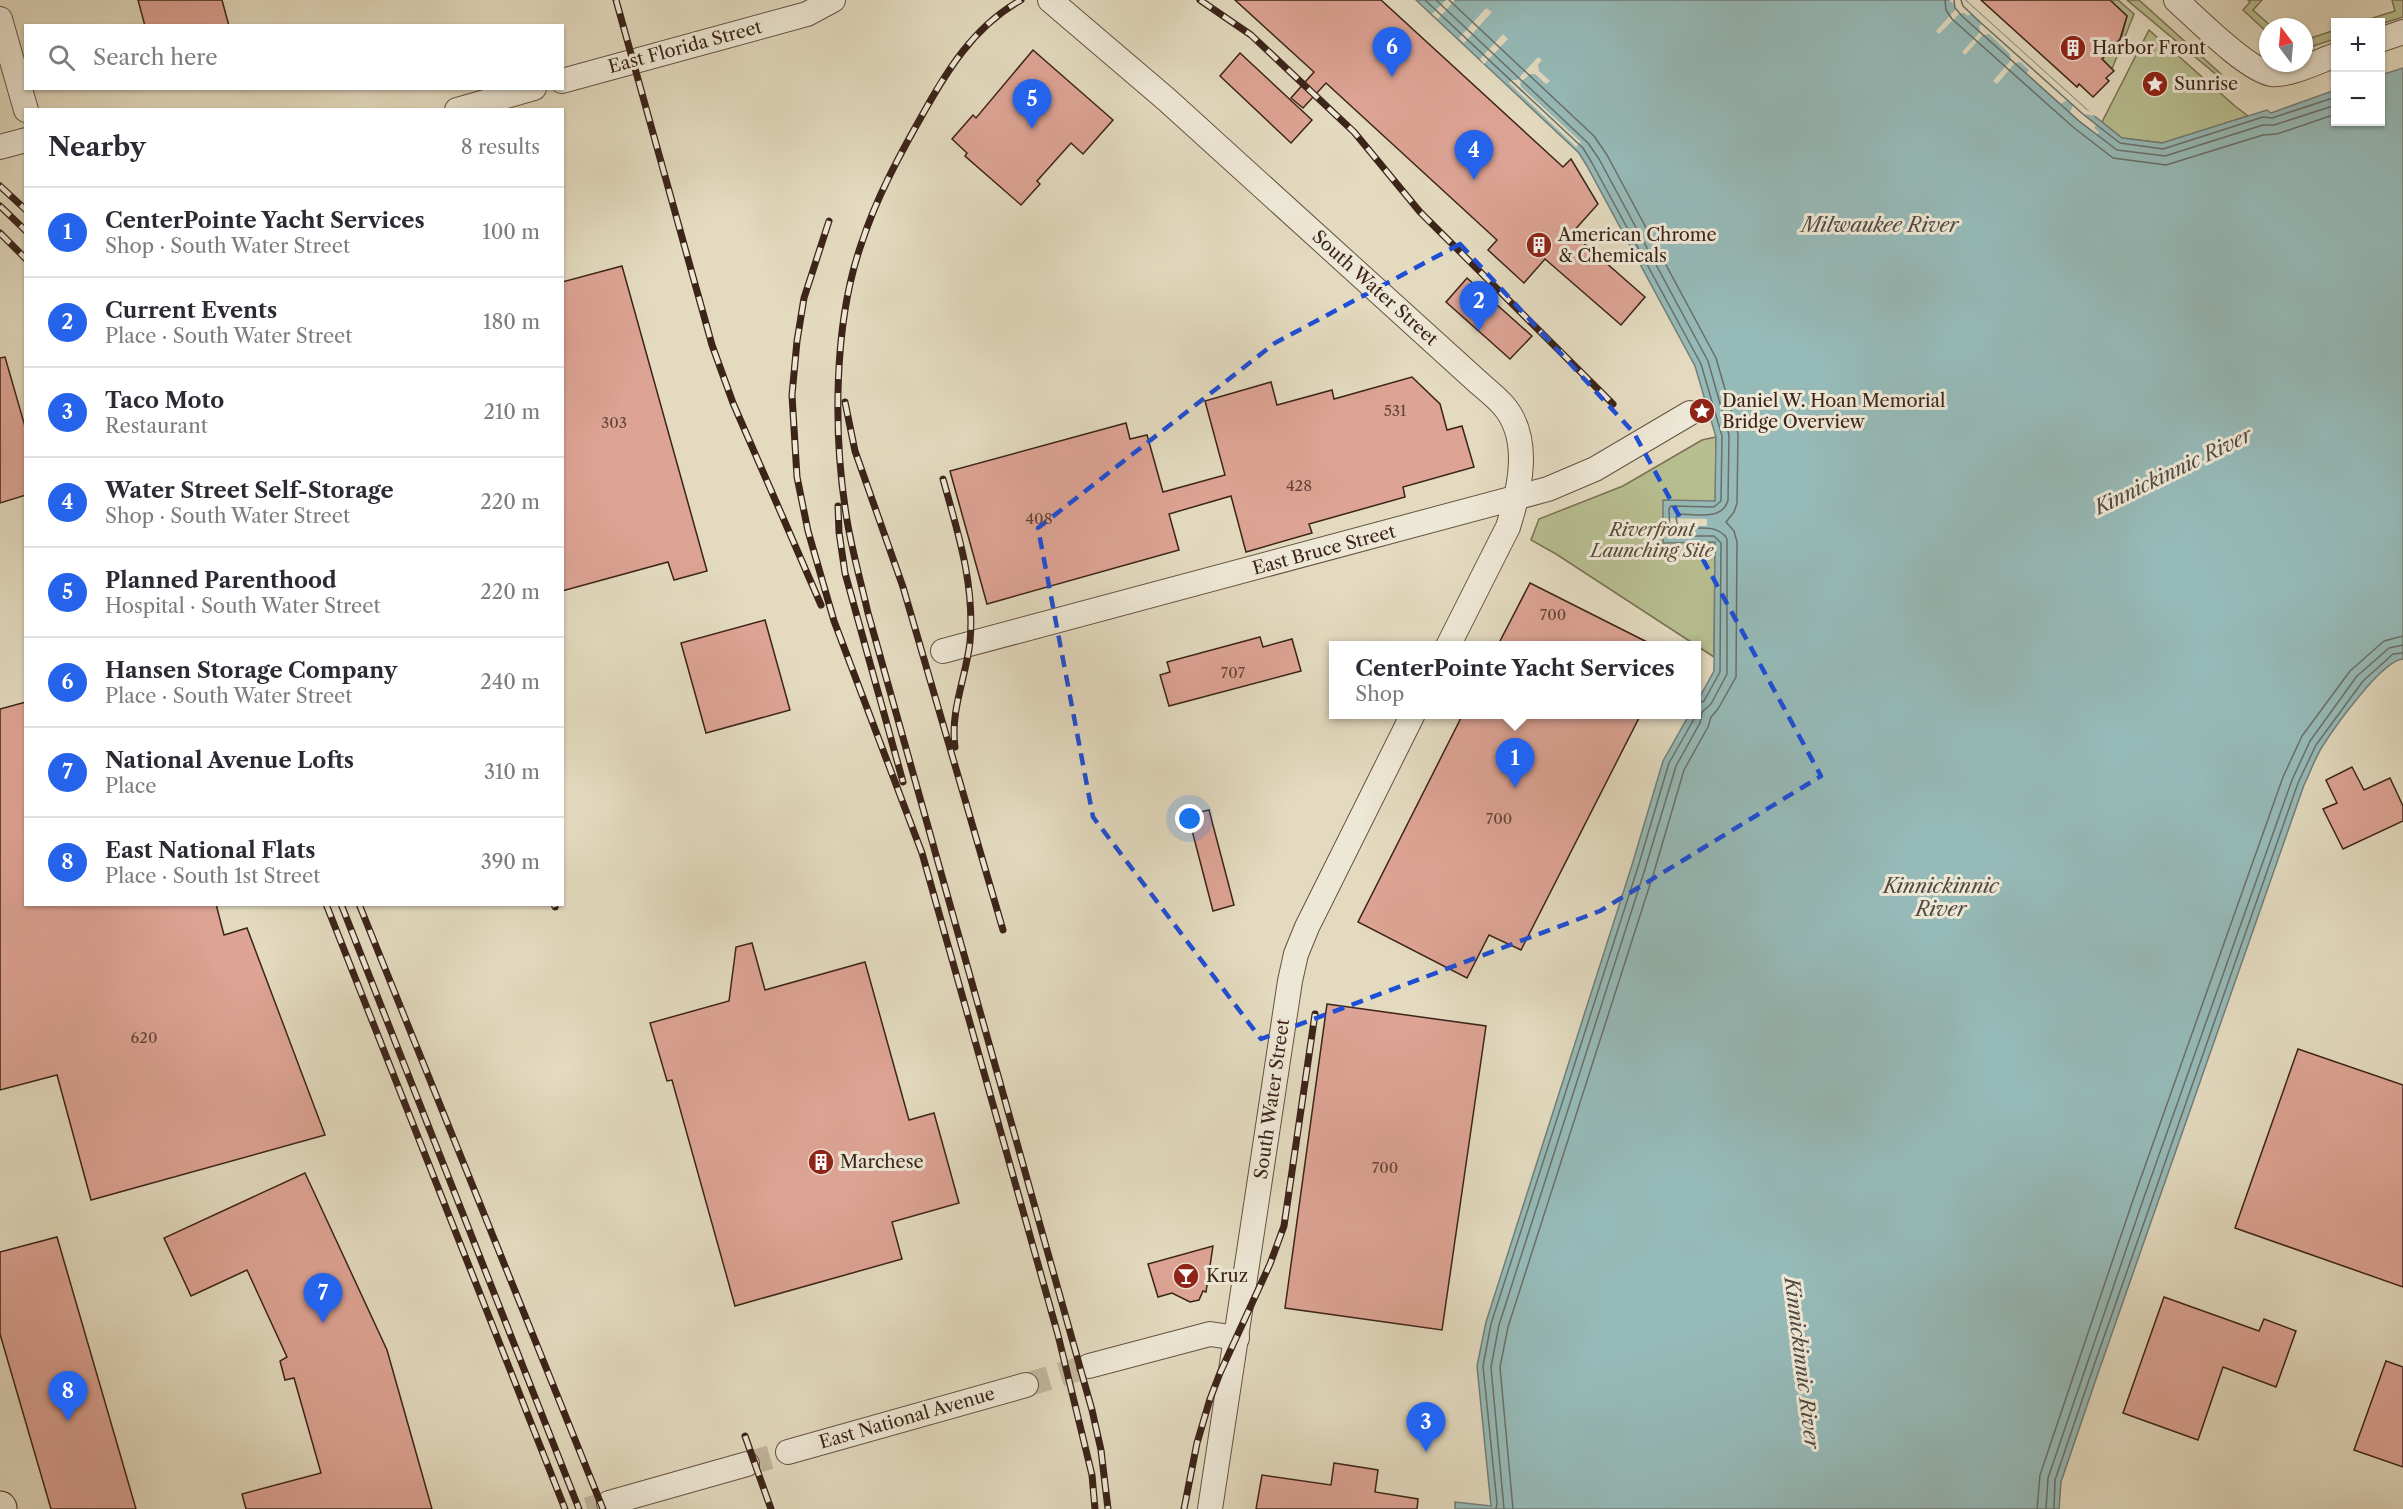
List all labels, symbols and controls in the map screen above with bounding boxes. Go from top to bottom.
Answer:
street label: East Florida Street [606,16,765,78]
north arrow [2259,18,2313,72]
map controls [2331,18,2385,126]
button: + [2331,18,2385,72]
search box [24,24,564,90]
pin: 6 [1372,28,1412,77]
building icon: Harbor Front [2058,33,2088,63]
place label: Harbor Front [2092,37,2207,59]
icon: search [45,41,78,74]
text: Search here [93,44,218,71]
place icon: Sunrise [2140,69,2170,99]
button: − [2331,72,2385,126]
place label: Sunrise [2174,73,2238,95]
pin: 5 [1012,80,1052,129]
pin: 4 [1454,130,1494,180]
text: Nearby [48,131,146,163]
text: 8 results [461,135,540,159]
text: CenterPointe Yacht Services [105,207,425,234]
water label: Milwaukee River [1799,213,1960,237]
text: 1 [63,220,72,244]
text: 100 m [482,220,540,244]
place label: American Chrome & Chemicals [1557,224,1717,267]
street label: South Water Street [1308,226,1443,351]
building icon: American Chrome & Chemicals [1524,230,1554,260]
text: Shop · South Water Street [105,234,350,258]
pin: 2 [1460,282,1498,331]
text: Current Events [105,297,277,324]
text: 2 [62,310,73,334]
text: 180 m [483,310,540,334]
text: Place · South Water Street [105,324,352,348]
text: Taco Moto [105,387,224,414]
place label: Daniel W. Hoan Memorial Bridge Overview [1722,390,1945,433]
place icon: Daniel W. Hoan Memorial Bridge Overview [1687,396,1717,426]
text: 3 [62,400,73,424]
text: 210 m [483,400,540,424]
house number: 531 [1384,401,1407,420]
house number: 303 [601,413,627,432]
text: Restaurant [105,414,208,438]
water label: Kinnickinnic River [2088,422,2257,520]
house number: 428 [1286,476,1312,495]
text: Water Street Self-Storage [105,477,394,504]
text: 4 [62,490,73,514]
text: 220 m [480,490,540,514]
text: Shop · South Water Street [105,504,350,528]
house number: 408 [1025,509,1053,528]
park label: Riverfront Launching Site [1589,519,1715,562]
street label: East Bruce Street [1250,520,1399,580]
text: Planned Parenthood [105,567,337,594]
text: 5 [62,580,73,604]
text: 220 m [480,580,540,604]
text: Hospital · South Water Street [105,594,381,618]
house number: 700 [1540,605,1566,624]
popup [1329,641,1701,719]
text: CenterPointe Yacht Services [1355,655,1675,682]
text: Hansen Storage Company [105,657,397,684]
house number: 707 [1221,663,1246,682]
text: 6 [62,670,73,694]
text: 240 m [480,670,540,694]
text: Shop [1355,682,1404,706]
text: Place · South Water Street [105,684,352,708]
pin: 1 [1496,738,1534,788]
text: National Avenue Lofts [105,747,354,774]
text: 7 [62,760,73,784]
text: 310 m [484,760,540,784]
text: Place [105,774,156,798]
your location [1175,804,1204,833]
house number: 700 [1486,809,1512,828]
text: East National Flats [105,837,316,864]
text: 8 [61,850,74,874]
text: 390 m [481,850,540,874]
text: Place · South 1st Street [105,864,320,888]
water label: Kinnickinnic River [1881,874,2000,921]
street label: South Water Street [1250,1017,1294,1181]
house number: 620 [131,1028,157,1047]
building icon: Marchese [806,1147,836,1177]
place label: Marchese [840,1151,924,1173]
house number: 700 [1372,1158,1398,1177]
bar icon: Kruz [1171,1261,1201,1291]
place label: Kruz [1206,1265,1248,1287]
pin: 7 [304,1274,342,1323]
water label: Kinnickinnic River [1779,1274,1825,1452]
pin: 8 [48,1372,88,1421]
street label: East National Avenue [817,1382,997,1454]
pin: 3 [1406,1402,1446,1452]

